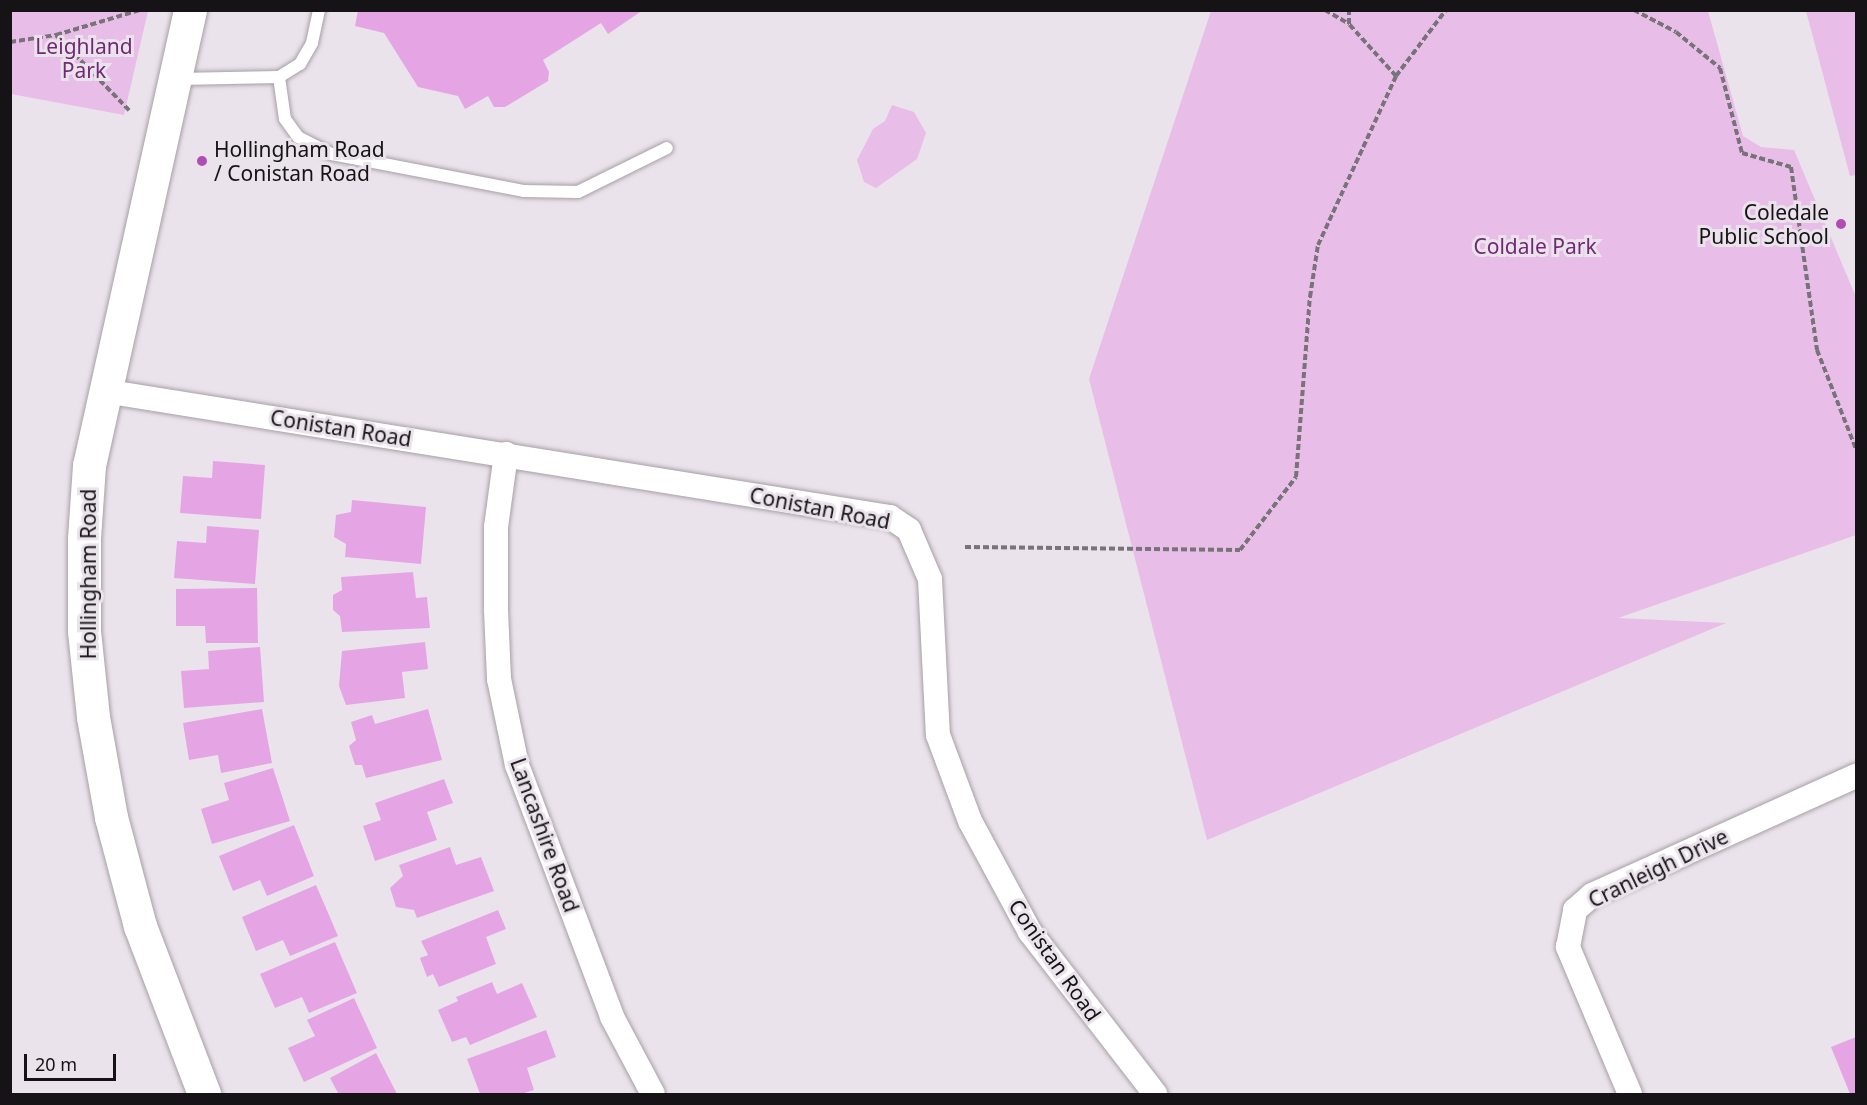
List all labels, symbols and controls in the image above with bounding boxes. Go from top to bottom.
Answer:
park label: Leighland Park [35,33,133,83]
place label: Hollingham Road / Conistan Road [214,136,385,186]
marker: Hollingham Road / Conistan Road [195,154,209,168]
place label: Coledale Public School [1699,199,1829,249]
marker: Coledale Public School [1834,217,1848,231]
park label: Coldale Park [1473,233,1597,259]
street label: Conistan Road [269,404,413,452]
street label: Conistan Road [748,482,892,534]
street label: Hollingham Road [75,489,101,659]
street label: Lancashire Road [505,755,585,915]
street label: Cranleigh Drive [1584,823,1732,913]
street label: Conistan Road [1004,894,1106,1026]
scale bar [27,1042,118,1080]
text: 20 m [35,1052,77,1076]

